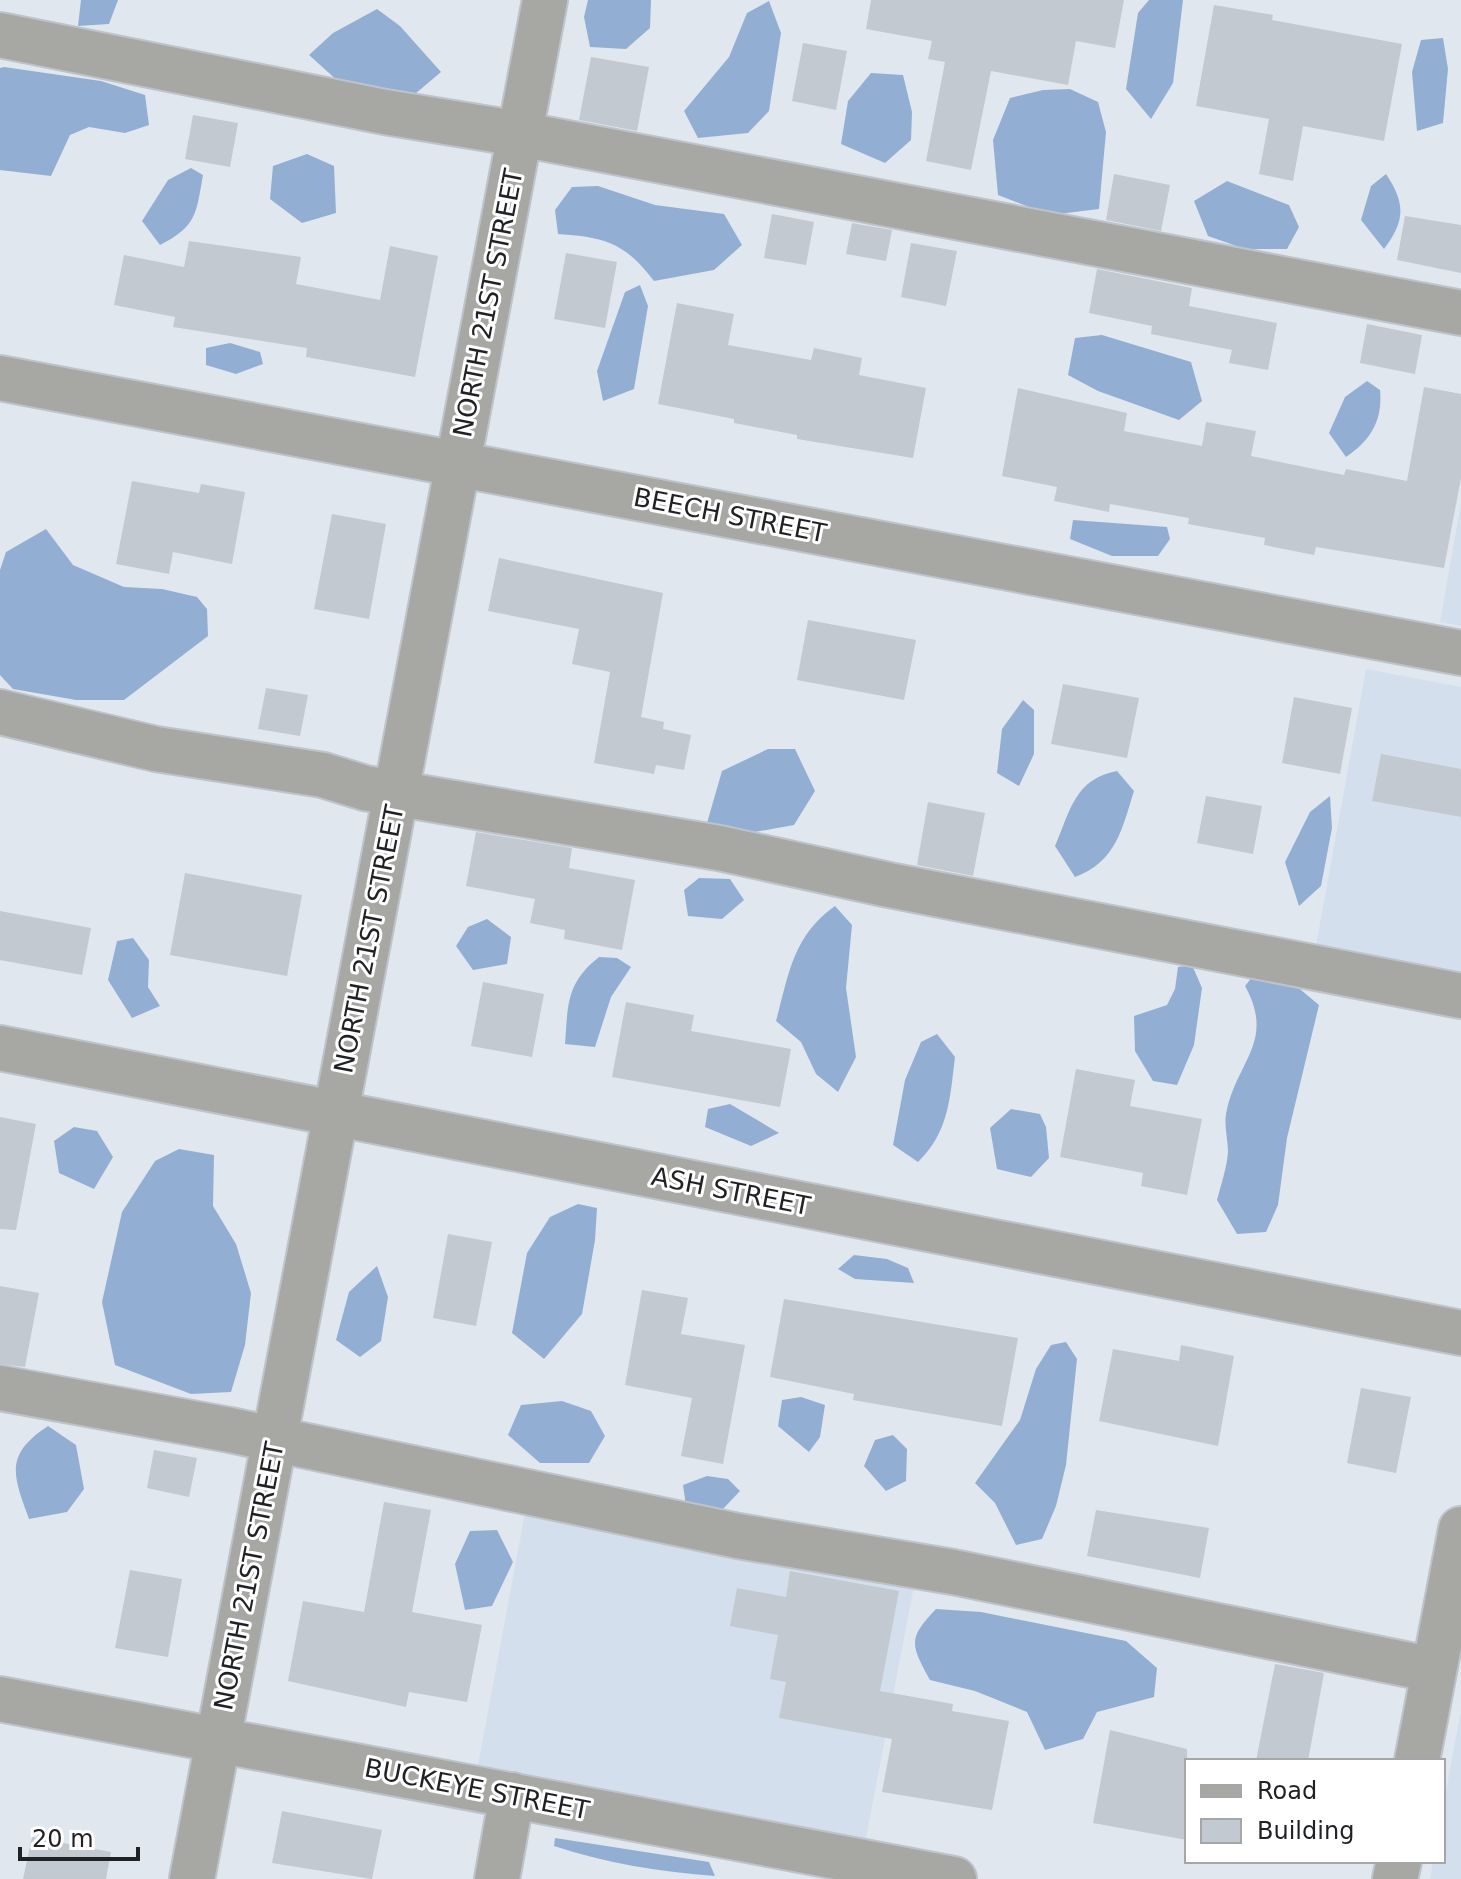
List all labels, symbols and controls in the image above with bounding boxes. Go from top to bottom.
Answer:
street label: NORTH 21ST STREET [447,166,529,440]
street label: BEECH STREET [631,482,829,548]
street label: NORTH 21ST STREET [328,802,410,1076]
street label: ASH STREET [649,1161,813,1221]
street label: NORTH 21ST STREET [208,1439,290,1713]
street label: BUCKEYE STREET [362,1752,592,1826]
legend [1185,1759,1445,1863]
text: Road [1257,1777,1317,1805]
scale bar [20,1811,138,1861]
text: Building [1257,1817,1354,1845]
text: 20 m [32,1825,94,1853]

